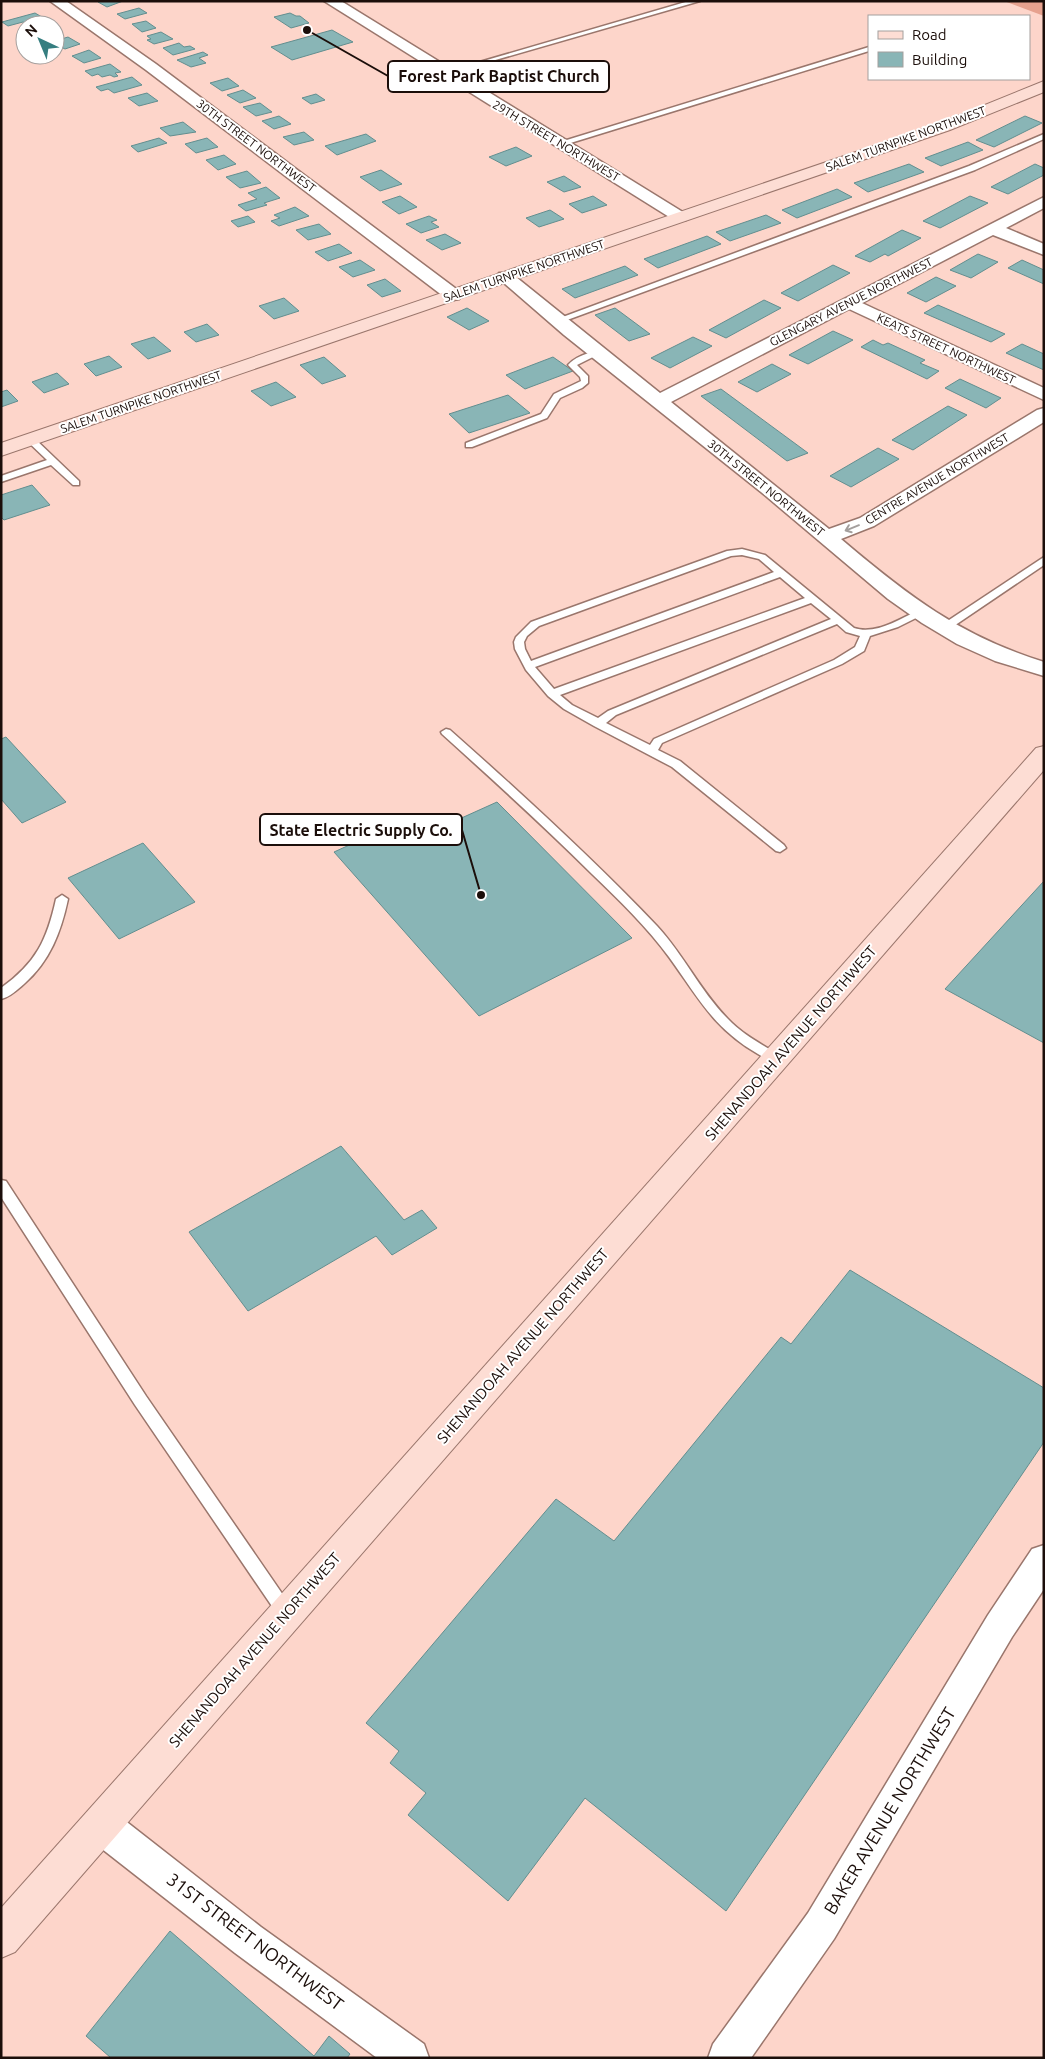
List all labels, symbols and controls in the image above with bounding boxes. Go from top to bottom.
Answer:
north arrow [15,15,65,65]
legend [868,15,1030,80]
text: N [22,21,40,40]
text: Road [912,26,947,43]
text: Building [912,51,967,68]
callout: Forest Park Baptist Church [388,61,609,92]
text: Forest Park Baptist Church [398,67,600,85]
street label: 30TH STREET NORTHWEST [194,97,319,195]
street label: 29TH STREET NORTHWEST [490,97,622,184]
street label: SALEM TURNPIKE NORTHWEST [824,103,988,174]
street label: SALEM TURNPIKE NORTHWEST [442,237,606,304]
street label: GLENGARY AVENUE NORTHWEST [767,255,935,348]
street label: KEATS STREET NORTHWEST [875,311,1018,387]
street label: SALEM TURNPIKE NORTHWEST [59,368,223,435]
street label: CENTRE AVENUE NORTHWEST [863,430,1011,527]
street label: 30TH STREET NORTHWEST [706,437,827,539]
one-way arrow [845,524,860,534]
callout: State Electric Supply Co. [260,814,462,845]
text: State Electric Supply Co. [270,821,453,839]
street label: SHENANDOAH AVENUE NORTHWEST [701,941,880,1143]
street label: SHENANDOAH AVENUE NORTHWEST [433,1244,612,1446]
street label: SHENANDOAH AVENUE NORTHWEST [165,1548,344,1750]
street label: BAKER AVENUE NORTHWEST [819,1703,959,1918]
street label: 31ST STREET NORTHWEST [164,1868,348,2014]

